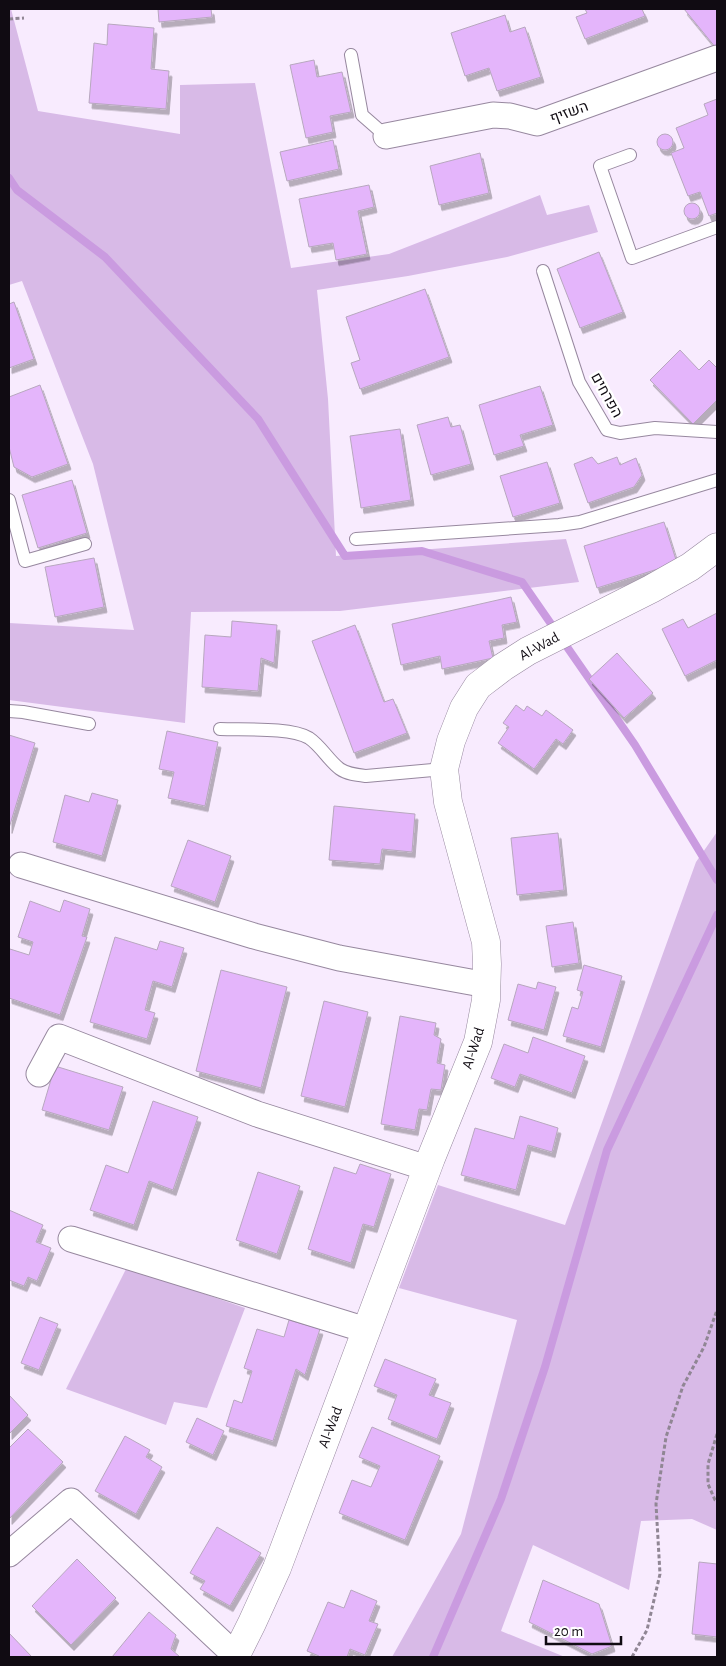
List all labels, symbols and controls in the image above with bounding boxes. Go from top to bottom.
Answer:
street label: השזיף [548,99,590,126]
street label: הפרחים [588,370,625,420]
street label: Al-Wad [517,629,562,663]
street label: Al-Wad [460,1025,487,1071]
street label: Al-Wad [316,1404,345,1450]
scale bar [546,1614,621,1646]
text: 20 m [554,1624,583,1639]

